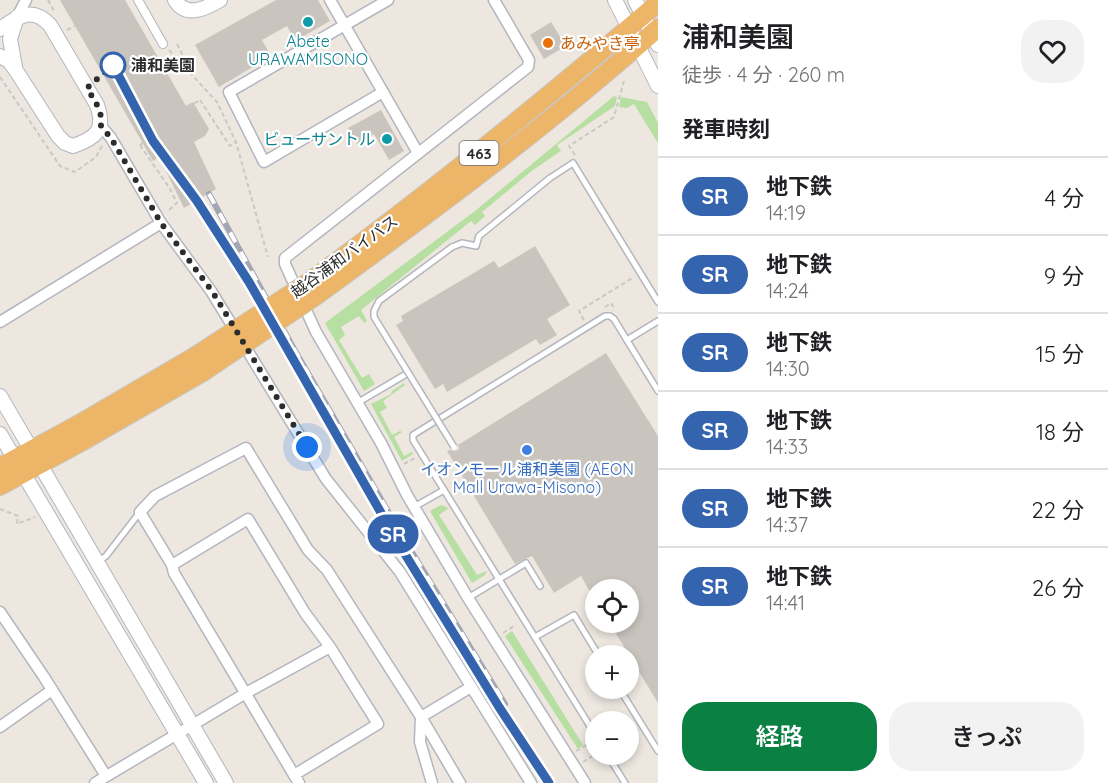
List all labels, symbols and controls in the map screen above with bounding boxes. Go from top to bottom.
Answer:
marker: Abete URAWAMISONO [301,15,315,29]
text: 浦和美園 [682,19,794,54]
button: heart [1021,20,1084,83]
place label: Abete URAWAMISONO [248,31,368,69]
place label: あみやき亭 [560,33,640,53]
marker: あみやき亭 [541,36,555,50]
marker: 浦和美園 [100,52,126,78]
place label: 浦和美園 [131,55,195,75]
text: 徒歩 · 4 分 · 260 m [682,62,845,87]
text: 発車時刻 [682,115,770,143]
place label: ビューサントル [263,129,375,149]
marker: ビューサントル [380,132,394,146]
road number: 463 [460,141,498,165]
text: 地下鉄 [766,172,832,200]
text: SR [702,183,728,209]
text: 4 分 [1044,184,1084,212]
text: 14:19 [766,200,806,225]
street label: 越谷浦和バイパス [286,210,402,302]
text: 地下鉄 [766,250,832,278]
text: SR [702,261,728,287]
text: 9 分 [1044,262,1084,290]
text: 14:24 [766,278,809,303]
text: 地下鉄 [766,328,832,356]
text: SR [702,339,728,365]
text: 15 分 [1036,340,1084,368]
text: 14:30 [766,356,810,381]
text: 地下鉄 [766,406,832,434]
text: SR [702,417,728,443]
text: 18 分 [1036,418,1084,446]
your location [292,432,322,462]
text: 14:33 [766,434,808,459]
marker: イオンモール浦和美園 (AEON Mall Urawa-Misono) [520,443,534,457]
place label: イオンモール浦和美園 (AEON Mall Urawa-Misono) [420,459,634,497]
text: 地下鉄 [766,484,832,512]
text: SR [702,495,728,521]
text: 22 分 [1032,496,1084,524]
text: 14:37 [766,512,808,537]
line badge: SR [366,514,420,554]
text: SR [380,521,406,547]
text: 地下鉄 [766,562,832,590]
text: SR [702,573,728,599]
text: 26 分 [1032,574,1084,602]
map controls [585,579,639,765]
button: locate [585,579,639,633]
text: 14:41 [766,590,805,615]
button: + [585,645,639,699]
button: 経路 [682,702,877,771]
button: きっぷ [889,702,1084,771]
button: − [585,711,639,765]

